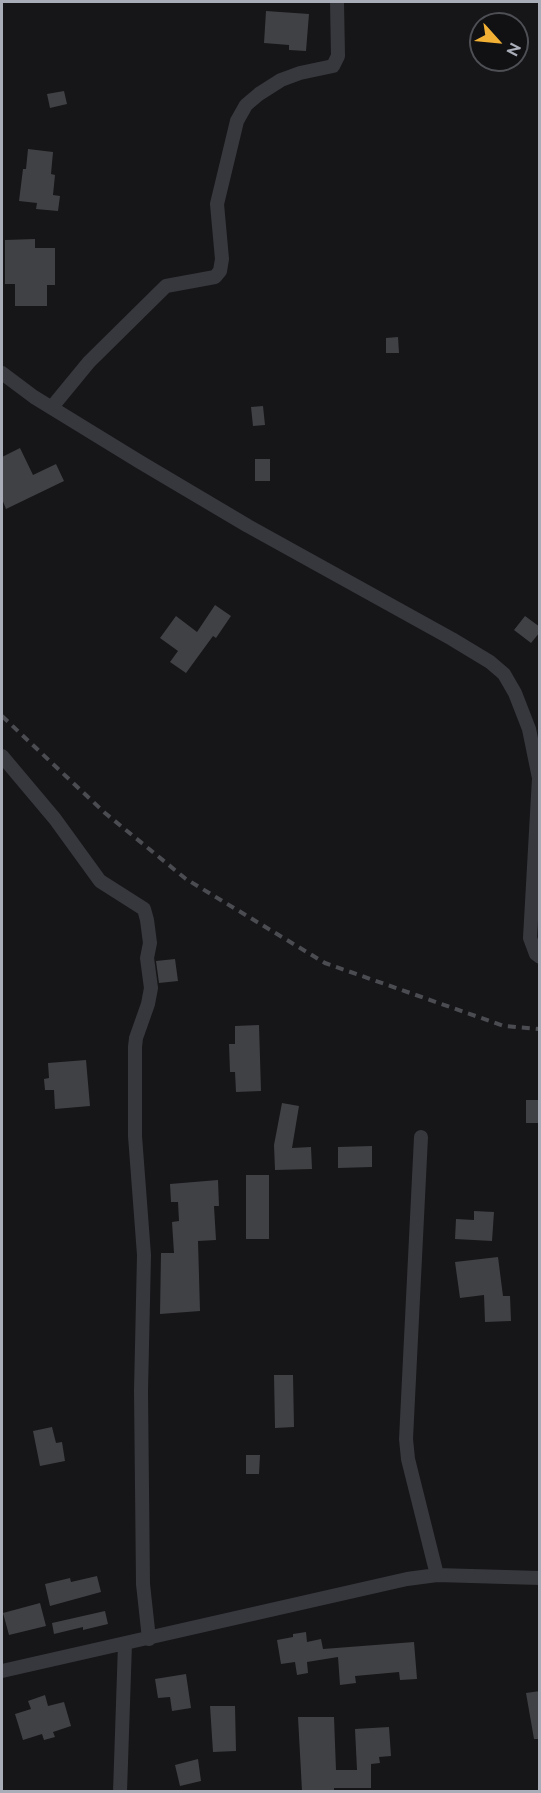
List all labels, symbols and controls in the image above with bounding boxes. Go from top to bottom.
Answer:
north arrow [469,12,529,72]
text: N [502,40,525,59]

